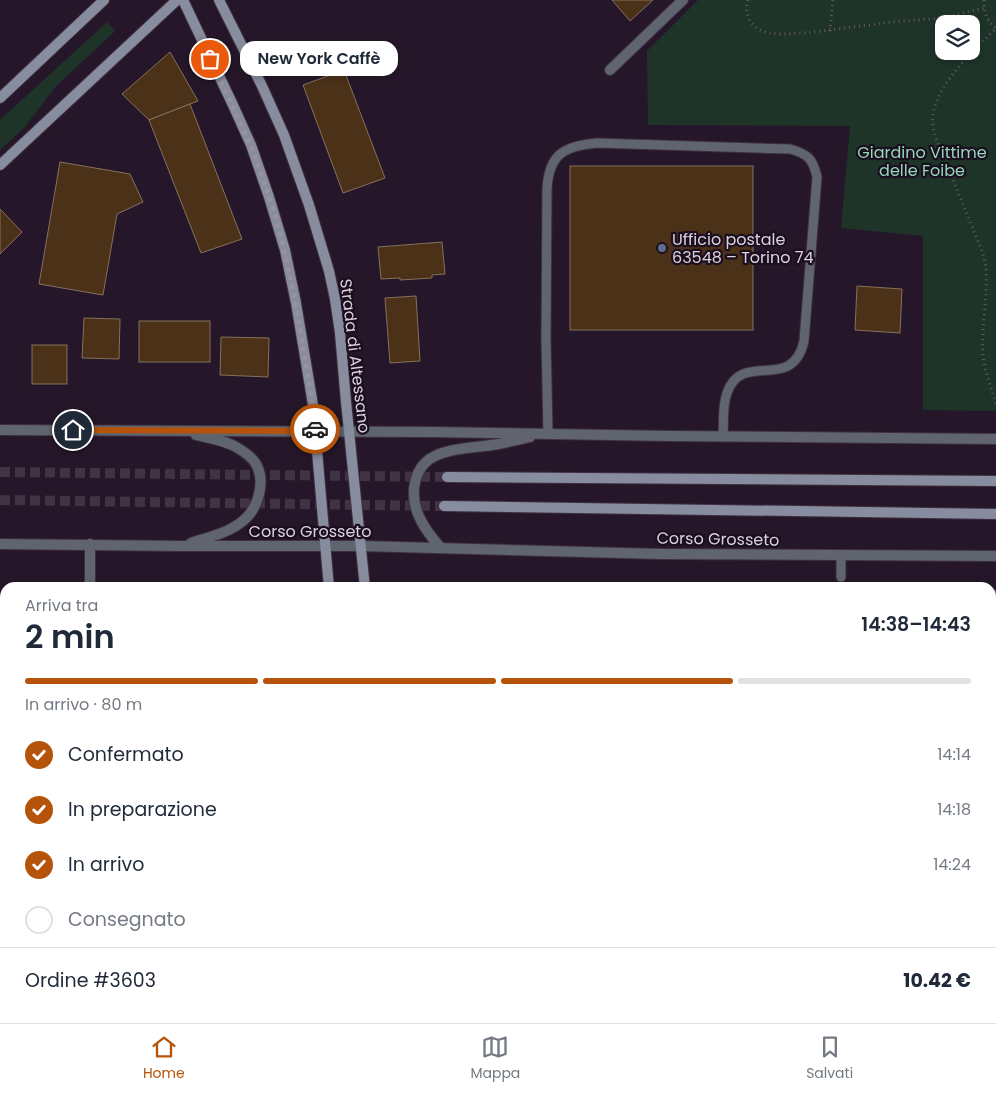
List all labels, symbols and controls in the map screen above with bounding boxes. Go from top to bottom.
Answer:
map controls [935,15,980,60]
button: layers [935,15,980,60]
pin [189,38,231,80]
callout: New York Caffè [240,42,398,76]
icon: bag [196,45,224,73]
text: New York Caffè [258,47,381,70]
park label: Giardino Vittime delle Foibe [857,141,987,182]
place label: Ufficio postale 63548 – Torino 74 [672,228,814,269]
marker: Ufficio postale 63548 – Torino 74 [656,242,668,254]
street label: Strada di Altessano [334,277,376,435]
courier [290,404,340,454]
pin [52,409,94,451]
icon: car [301,415,329,443]
icon: home [59,416,87,444]
street label: Corso Grosseto [249,520,371,543]
street label: Corso Grosseto [656,526,780,552]
text: Arriva tra [25,594,98,617]
text: 14:38–14:43 [861,611,971,638]
text: 2 min [25,614,115,659]
text: In arrivo · 80 m [25,693,142,716]
icon: check [25,741,53,769]
text: Confermato [68,741,184,768]
text: 14:14 [937,743,971,766]
icon: check [25,796,53,824]
text: In preparazione [68,796,217,823]
text: 14:18 [937,798,971,821]
icon: check [25,851,53,879]
text: In arrivo [68,851,144,878]
text: 14:24 [933,853,971,876]
text: Consegnato [68,906,186,933]
text: Ordine #3603 [25,967,156,994]
text: 10.42 € [903,967,971,994]
tab: Home [143,1033,185,1084]
tab: Mappa [470,1033,520,1084]
tab: Salvati [806,1033,853,1084]

